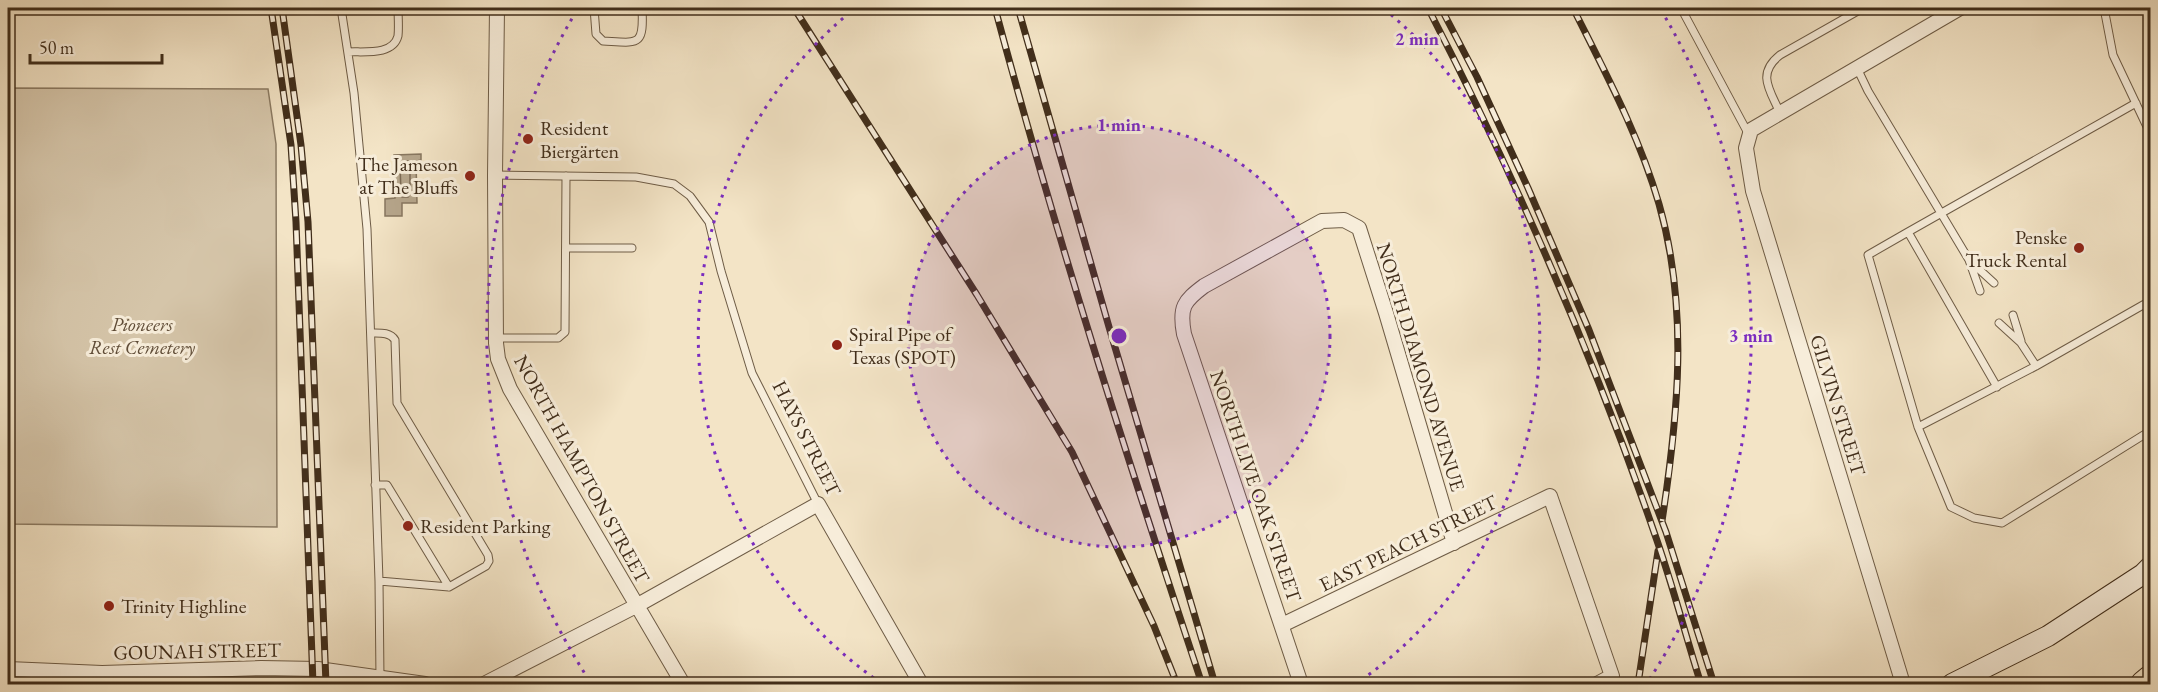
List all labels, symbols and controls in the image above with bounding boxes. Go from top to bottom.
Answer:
scale bar [30,27,162,65]
text: 2 min [1395,27,1439,50]
text: 50 m [39,36,74,59]
text: 1 min [1097,113,1141,136]
place label: Resident Biergärten [540,115,620,164]
marker: Resident Biergärten [521,132,535,146]
place label: The Jameson at The Bluffs [357,151,458,200]
marker: The Jameson at The Bluffs [463,169,477,183]
place label: Penske Truck Rental [1965,224,2067,273]
street label: NORTH DIAMOND AVENUE [1371,240,1471,494]
marker: Penske Truck Rental [2072,241,2086,255]
park label: Pioneers Rest Cemetery [89,311,195,360]
place label: Spiral Pipe of Texas (SPOT) [849,321,956,370]
text: 3 min [1729,324,1773,347]
centre of rings [1109,326,1129,346]
street label: GILVIN STREET [1804,331,1872,479]
marker: Spiral Pipe of Texas (SPOT) [830,338,844,352]
street label: NORTH HAMPTON STREET [508,350,656,588]
street label: NORTH LIVE OAK STREET [1204,367,1308,606]
street label: HAYS STREET [767,376,848,501]
street label: EAST PEACH STREET [1315,488,1502,597]
place label: Resident Parking [420,513,551,539]
marker: Resident Parking [401,519,415,533]
place label: Trinity Highline [121,593,247,619]
marker: Trinity Highline [102,599,116,613]
street label: GOUNAH STREET [113,637,282,665]

